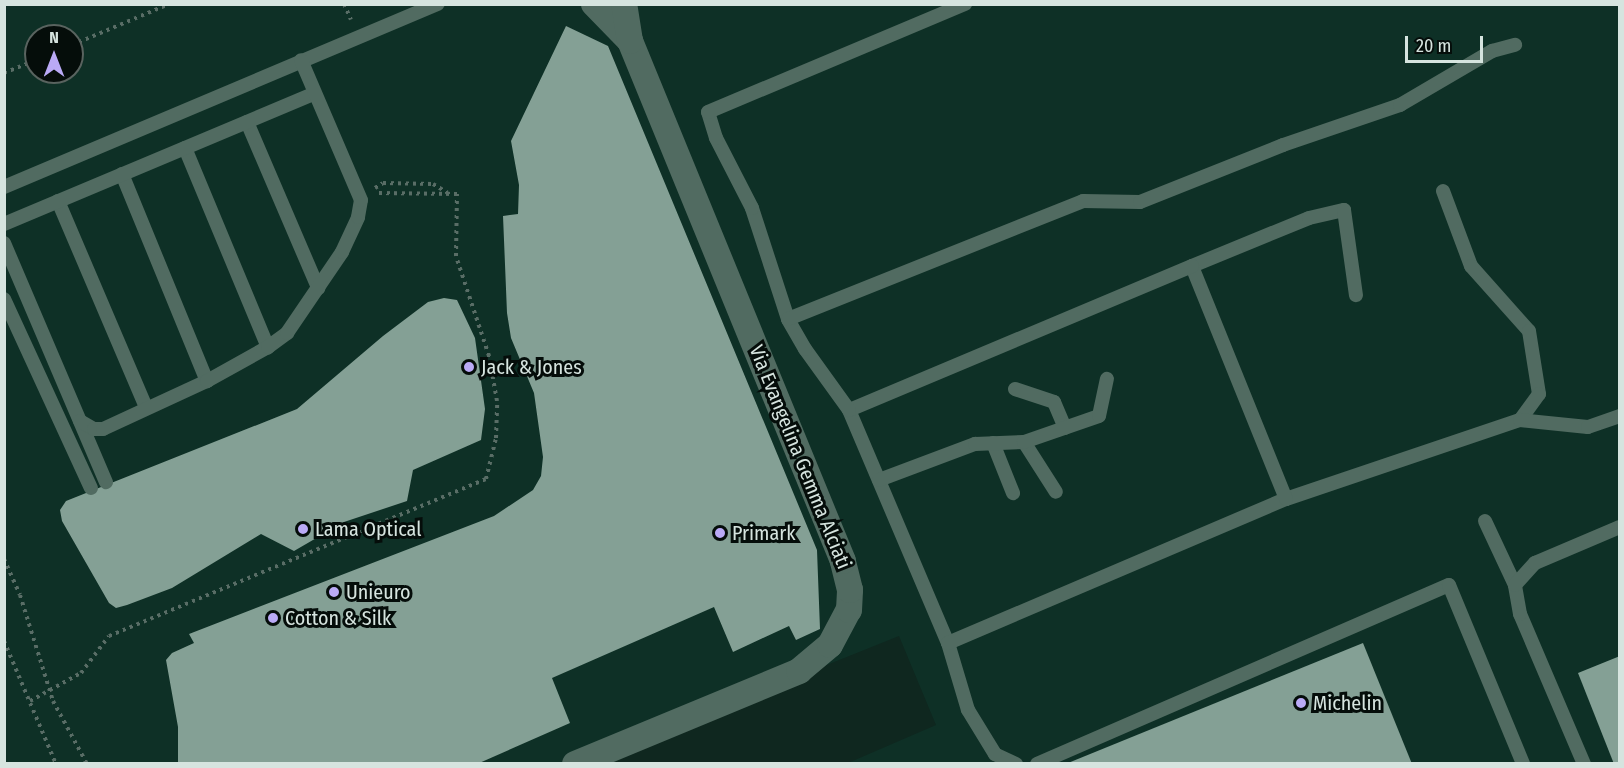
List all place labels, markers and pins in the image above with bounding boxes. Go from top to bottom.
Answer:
place label: Jack & Jones [481,355,582,379]
marker: Jack & Jones [462,360,476,374]
place label: Lama Optical [315,517,421,541]
place label: Primark [732,521,796,545]
marker: Lama Optical [296,522,310,536]
marker: Primark [713,526,727,540]
place label: Unieuro [346,580,411,604]
marker: Unieuro [327,585,341,599]
place label: Cotton & Silk [285,606,391,630]
marker: Cotton & Silk [266,611,280,625]
place label: Michelin [1313,691,1382,715]
marker: Michelin [1294,696,1308,710]

